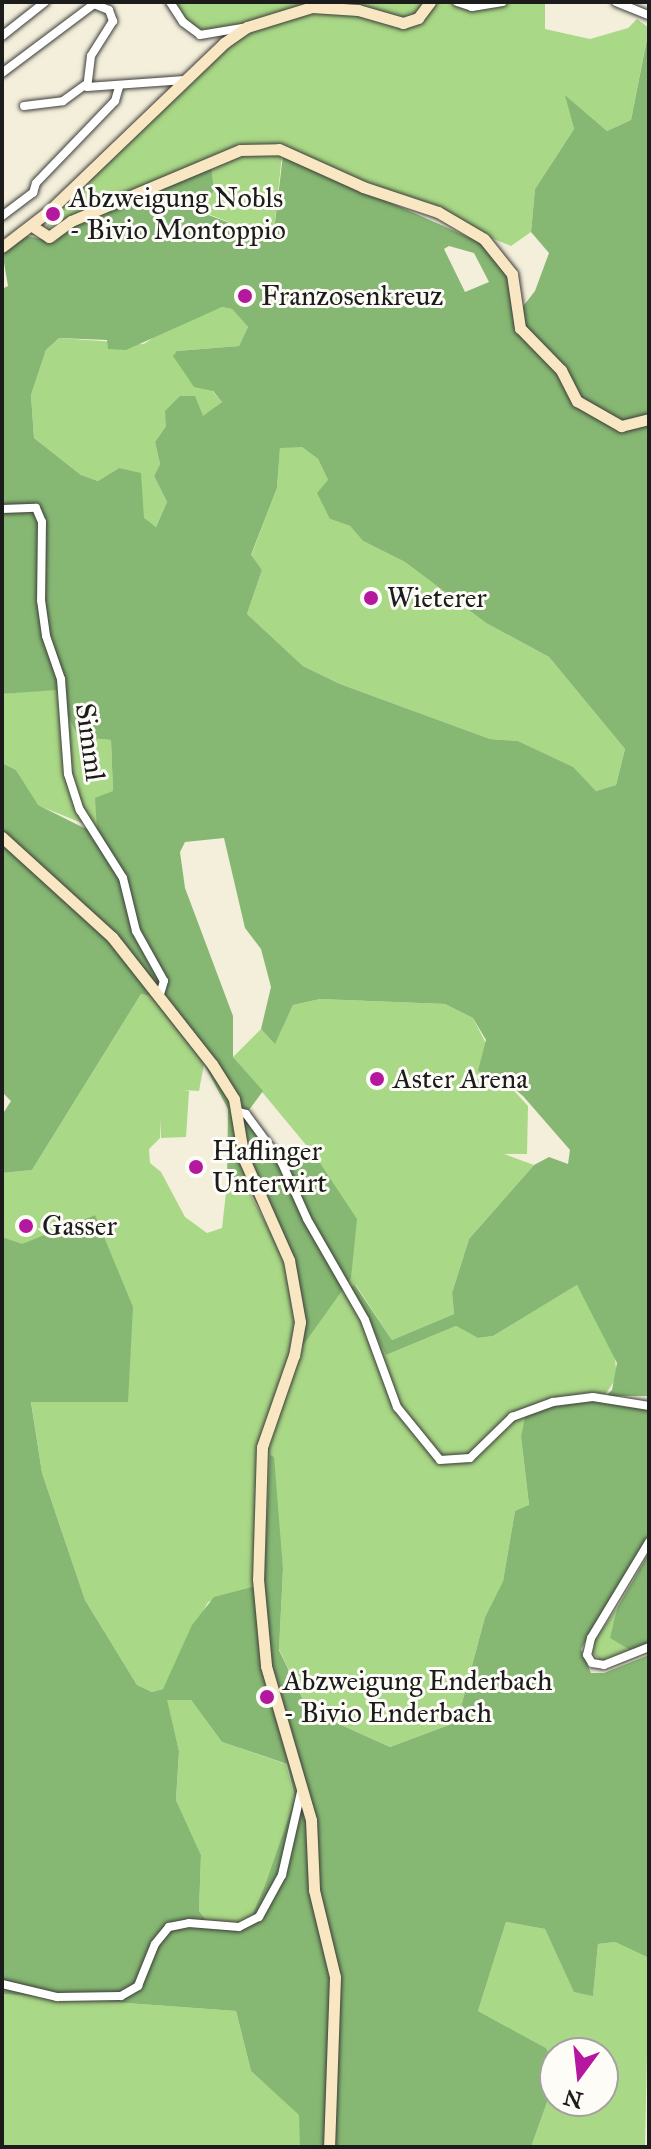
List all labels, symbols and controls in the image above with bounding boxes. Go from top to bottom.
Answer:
place label: Abzweigung Nobls - Bivio Montoppio [69,181,286,247]
marker: Abzweigung Nobls - Bivio Montoppio [44,205,62,223]
place label: Franzosenkreuz [261,279,443,313]
marker: Franzosenkreuz [236,287,254,305]
place label: Wieterer [387,581,487,615]
marker: Wieterer [362,589,380,607]
street label: Simml [68,701,112,783]
place label: Aster Arena [393,1062,528,1096]
marker: Aster Arena [368,1070,386,1088]
place label: Haflinger Unterwirt [212,1134,327,1200]
marker: Haflinger Unterwirt [187,1158,205,1176]
place label: Gasser [42,1209,117,1243]
marker: Gasser [17,1217,35,1235]
place label: Abzweigung Enderbach - Bivio Enderbach [283,1664,553,1730]
marker: Abzweigung Enderbach - Bivio Enderbach [258,1688,276,1706]
north arrow [539,2037,619,2117]
text: N [561,2083,586,2114]

